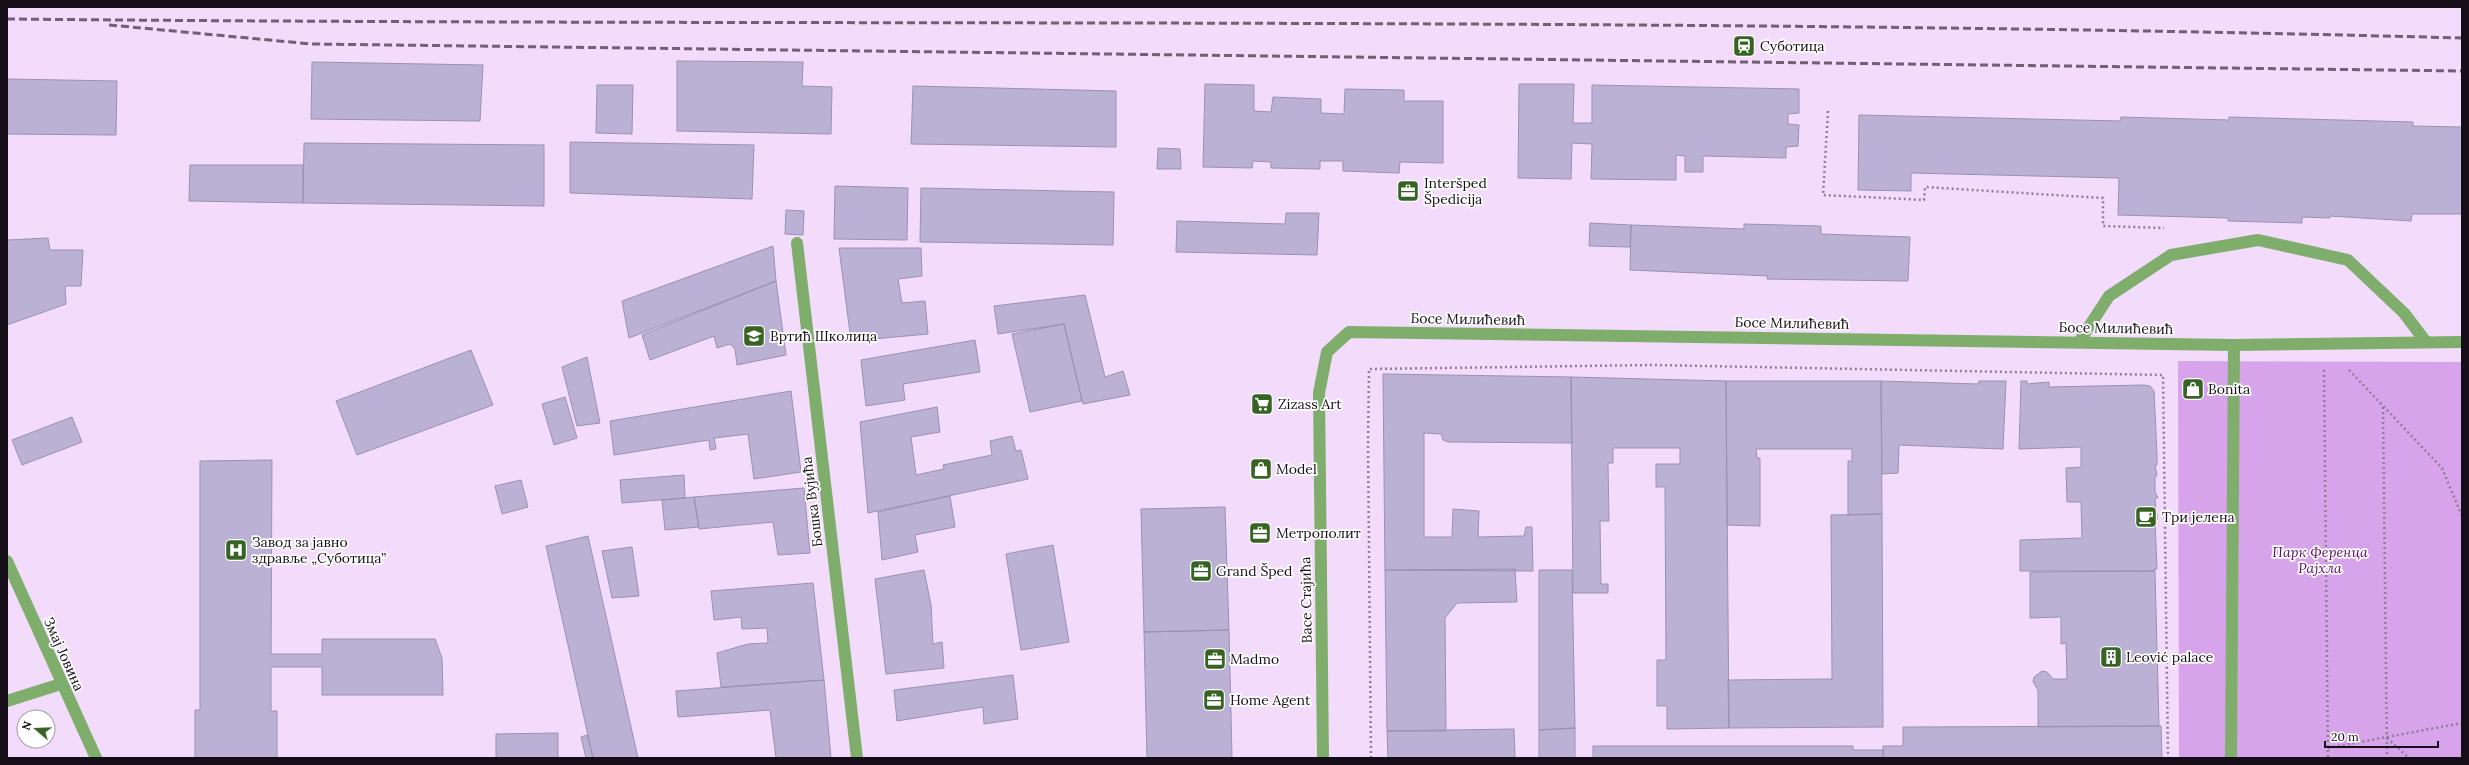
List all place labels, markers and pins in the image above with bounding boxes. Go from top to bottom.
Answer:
station icon: Суботица [1731,33,1757,59]
place label: Суботица [1760,37,1825,55]
place label: Interšped Špedicija [1424,174,1487,208]
office icon: Interšped Špedicija [1395,178,1421,204]
school or university icon: Вртић Школица [741,323,767,349]
place label: Вртић Школица [770,327,877,345]
shop icon: Bonita [2180,376,2206,402]
place label: Bonita [2208,380,2250,398]
supermarket icon: Zizass Art [1249,391,1275,417]
place label: Zizass Art [1278,395,1342,413]
shop icon: Model [1248,456,1274,482]
place label: Model [1276,460,1317,478]
cafe icon: Три јелена [2133,504,2159,530]
place label: Три јелена [2162,508,2235,526]
office icon: Метрополит [1247,520,1273,546]
place label: Метрополит [1276,524,1361,542]
place label: Завод за јавно здравље „Суботица” [252,533,386,567]
hospital icon: Завод за јавно здравље „Суботица” [223,537,249,563]
office icon: Grand Šped [1188,558,1214,584]
place label: Grand Šped [1216,562,1293,580]
building icon: Leović palace [2098,644,2124,670]
office icon: Madmo [1202,646,1228,672]
place label: Leović palace [2126,648,2214,666]
place label: Madmo [1230,650,1279,668]
office icon: Home Agent [1201,687,1227,713]
place label: Home Agent [1230,691,1311,709]

